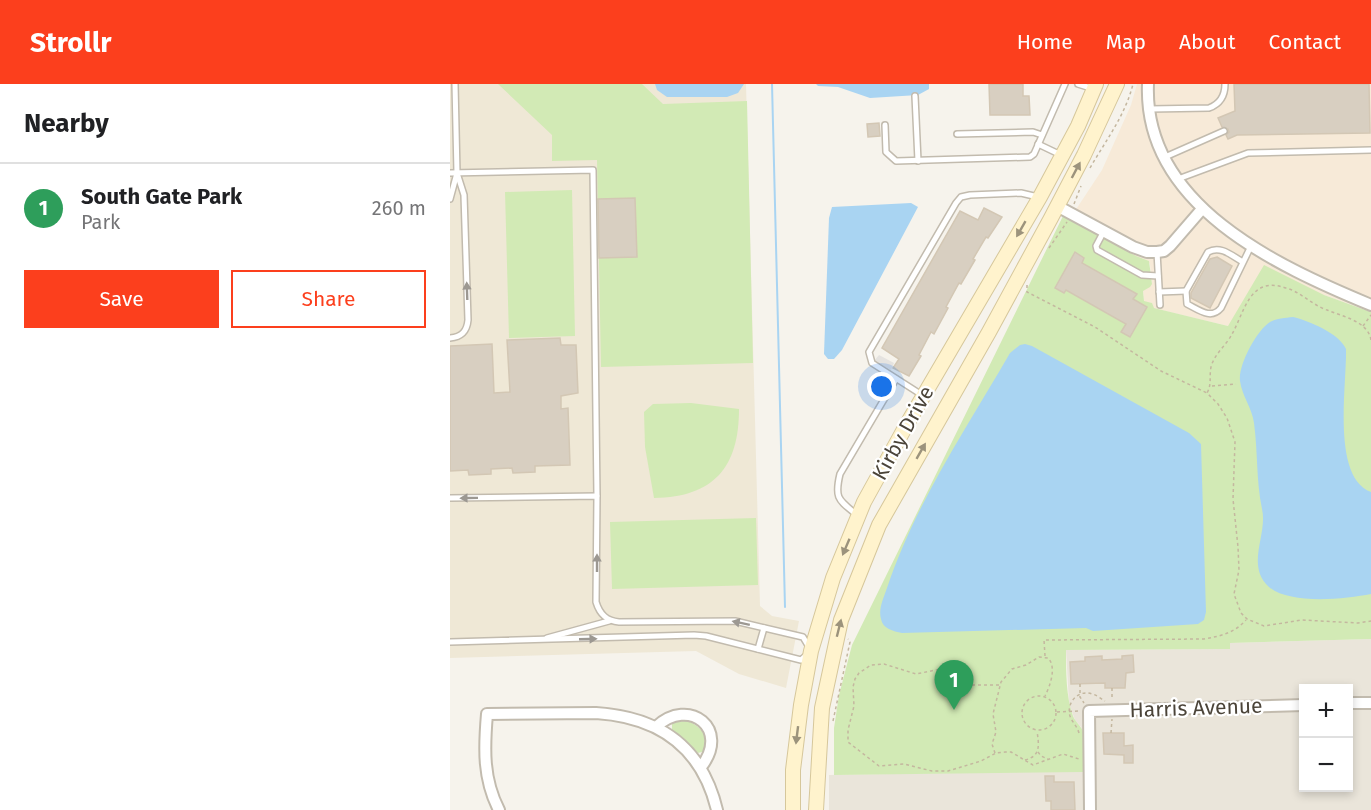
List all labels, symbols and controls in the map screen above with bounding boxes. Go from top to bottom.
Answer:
text: Strollr [30,26,111,59]
text: Home [1017,29,1073,55]
text: Map [1106,29,1146,55]
text: About [1179,29,1236,55]
text: Contact [1269,29,1341,55]
text: Nearby [24,108,109,139]
one-way arrow [1071,161,1081,179]
text: South Gate Park [81,183,242,210]
text: 1 [39,196,48,220]
text: 260 m [372,196,426,220]
text: Park [81,210,120,234]
one-way arrow [1016,221,1026,238]
button: Save [24,270,219,328]
button: Share [231,270,426,328]
one-way arrow [463,281,472,300]
your location [867,372,896,401]
street label: Kirby Drive [866,381,940,485]
one-way arrow [916,443,926,460]
one-way arrow [460,493,479,503]
one-way arrow [841,538,851,556]
one-way arrow [592,554,601,573]
one-way arrow [732,618,751,627]
one-way arrow [835,618,845,637]
one-way arrow [579,634,598,643]
pin: 1 [934,660,974,710]
map controls [1299,684,1353,792]
button: + [1299,684,1353,738]
street label: Harris Avenue [1129,693,1263,723]
one-way arrow [793,725,802,744]
button: − [1299,738,1353,792]

